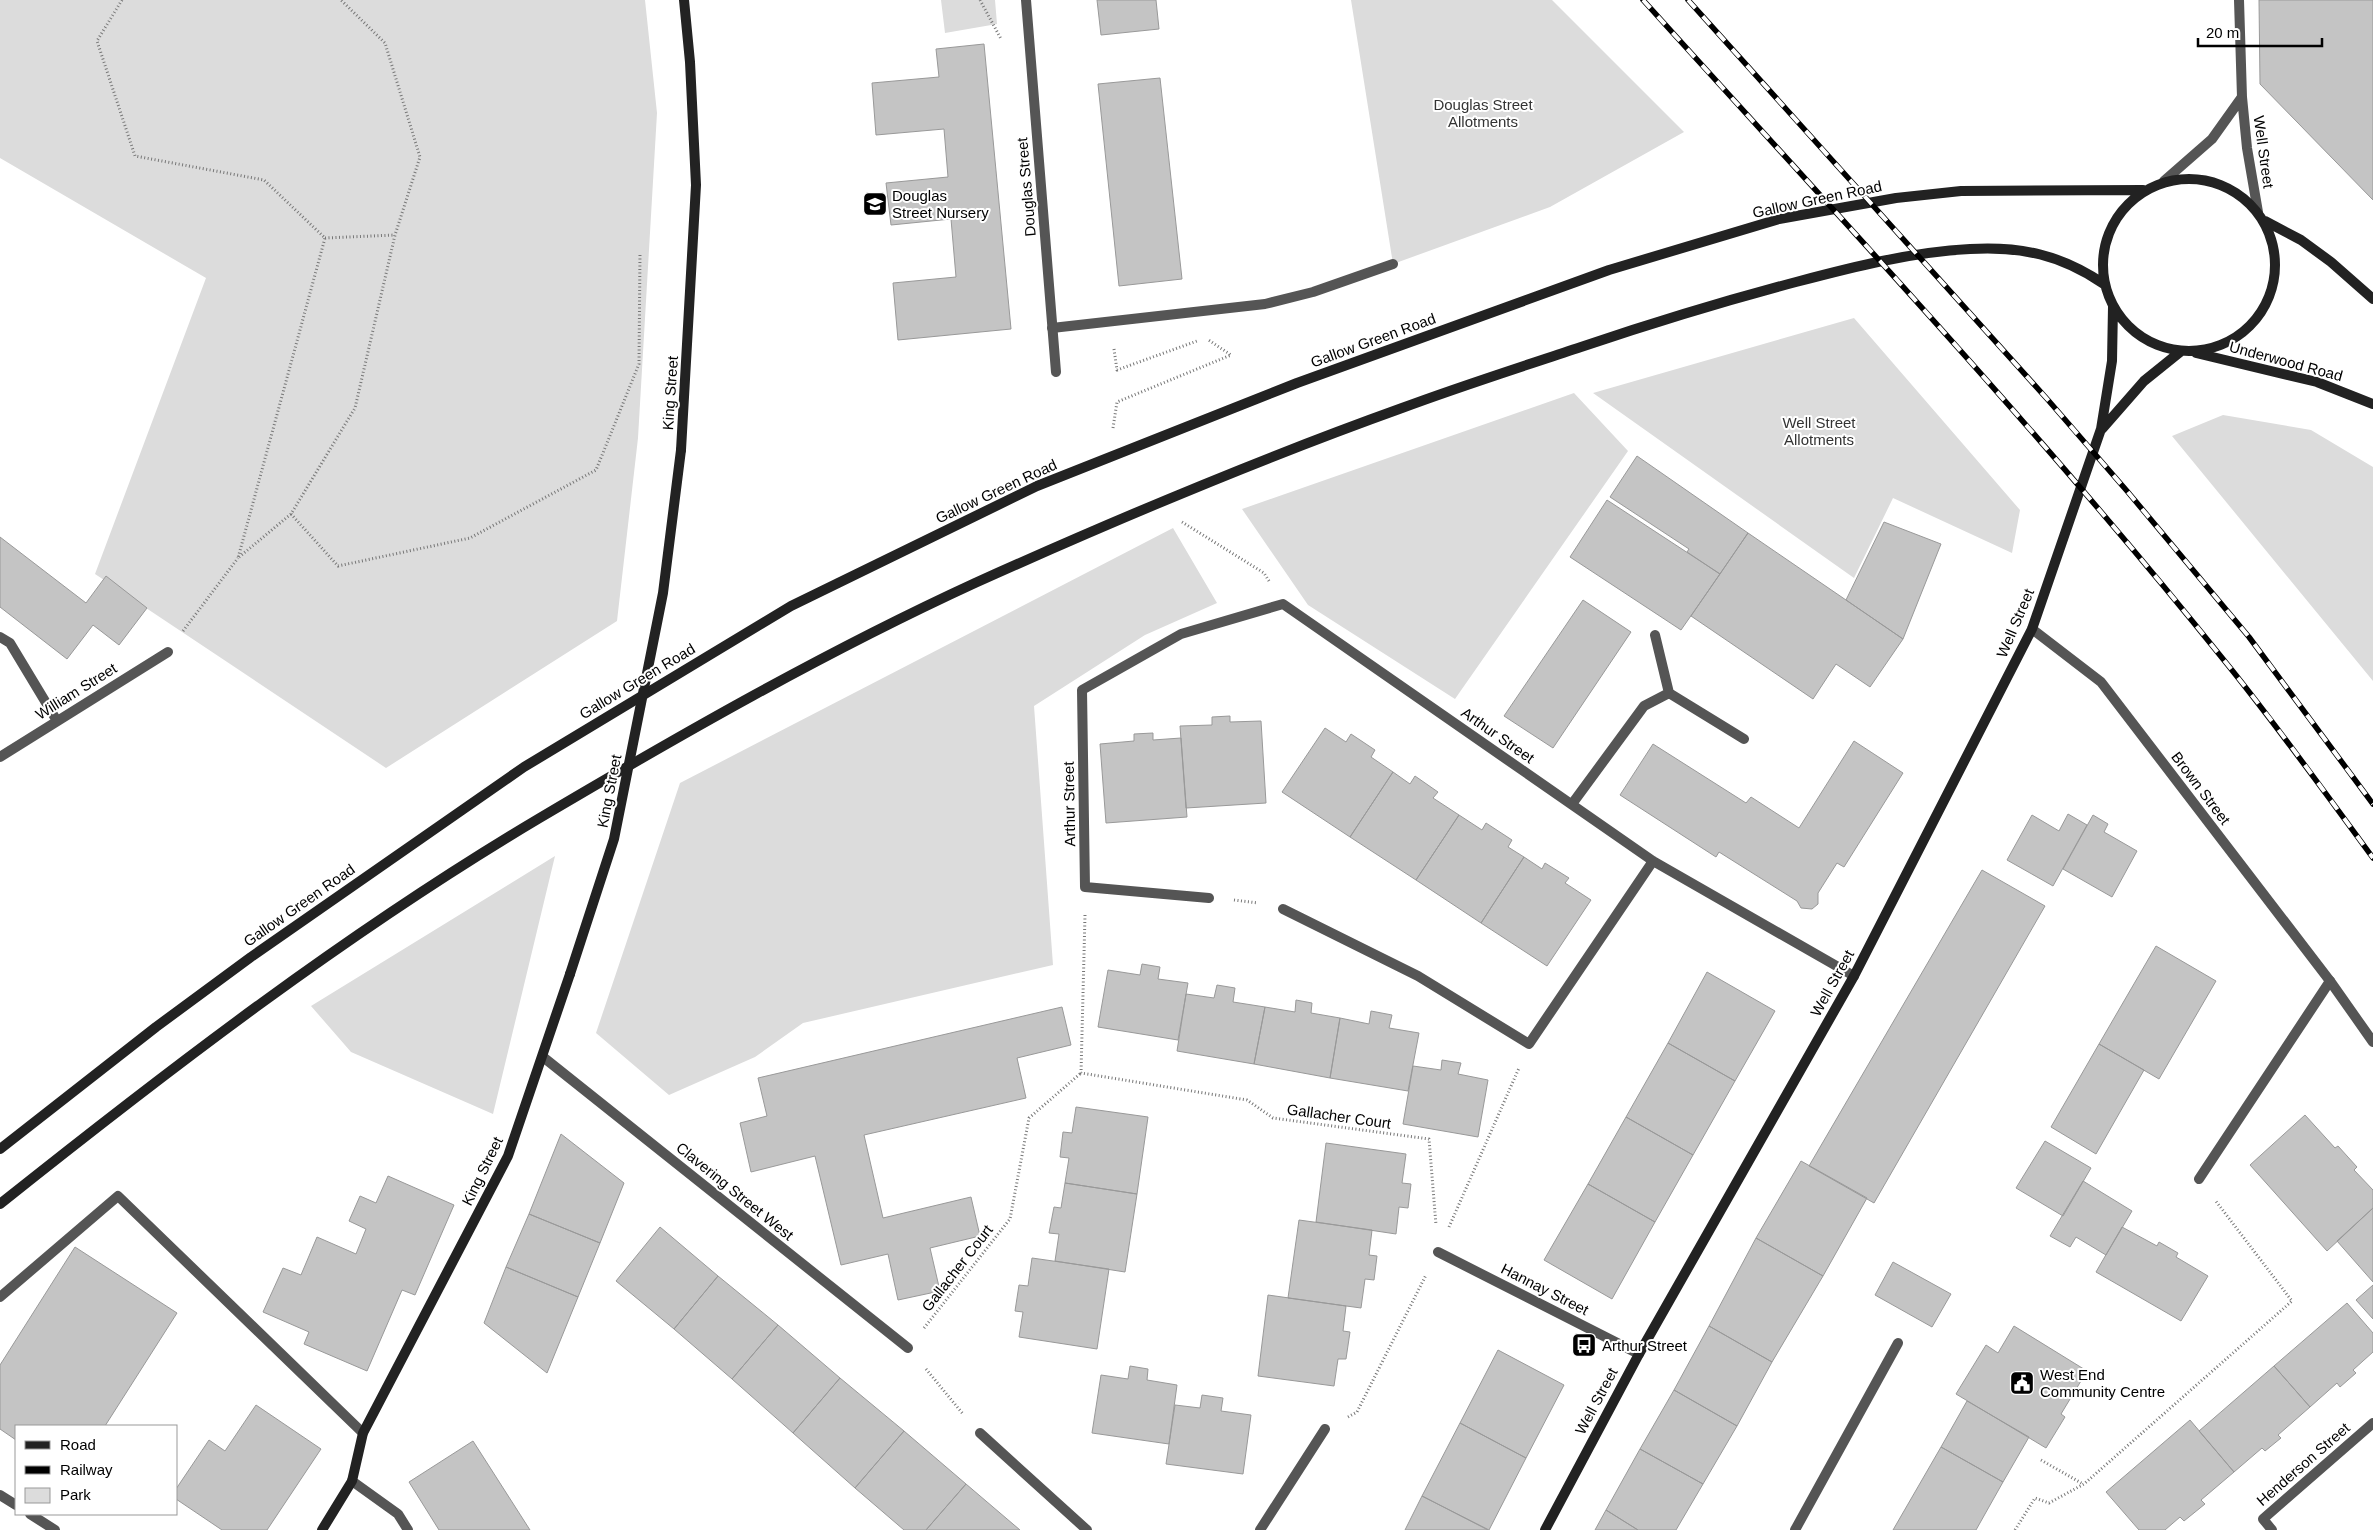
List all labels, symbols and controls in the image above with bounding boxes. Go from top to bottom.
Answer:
scale bar [2198,15,2322,47]
text: 20 m [2206,24,2239,41]
park label: Douglas Street Allotments [1433,96,1533,130]
street label: Well Street [2250,115,2278,190]
street label: Douglas Street [1013,136,1039,237]
street label: Gallow Green Road [1751,177,1883,221]
place label: Douglas Street Nursery [892,187,989,221]
school or university icon: Douglas Street Nursery [862,191,888,217]
street label: Gallow Green Road [1308,309,1438,371]
street label: Underwood Road [2227,338,2345,384]
street label: King Street [659,355,681,431]
park label: Well Street Allotments [1782,414,1856,448]
street label: Gallow Green Road [933,455,1059,527]
street label: Well Street [1993,585,2037,660]
street label: Gallow Green Road [576,640,698,722]
street label: William Street [32,659,120,723]
street label: Arthur Street [1458,704,1538,767]
street label: Brown Street [2168,748,2234,828]
street label: King Street [594,752,625,829]
street label: Arthur Street [1060,761,1078,847]
street label: Gallow Green Road [240,860,358,950]
street label: Well Street [1807,946,1858,1019]
street label: Gallacher Court [1286,1100,1393,1132]
street label: King Street [458,1133,506,1208]
street label: Clavering Street West [673,1139,798,1244]
street label: Gallacher Court [918,1221,997,1315]
street label: Hannay Street [1498,1260,1592,1319]
bus stop icon: Arthur Street [1571,1332,1597,1358]
place label: Arthur Street [1602,1337,1688,1354]
street label: Well Street [1571,1364,1621,1437]
place label: West End Community Centre [2040,1366,2165,1400]
public building icon: West End Community Centre [2009,1370,2035,1396]
street label: Henderson Street [2253,1418,2354,1509]
legend [15,1425,178,1515]
text: Road [60,1436,96,1453]
text: Railway [60,1461,113,1478]
text: Park [60,1486,91,1503]

